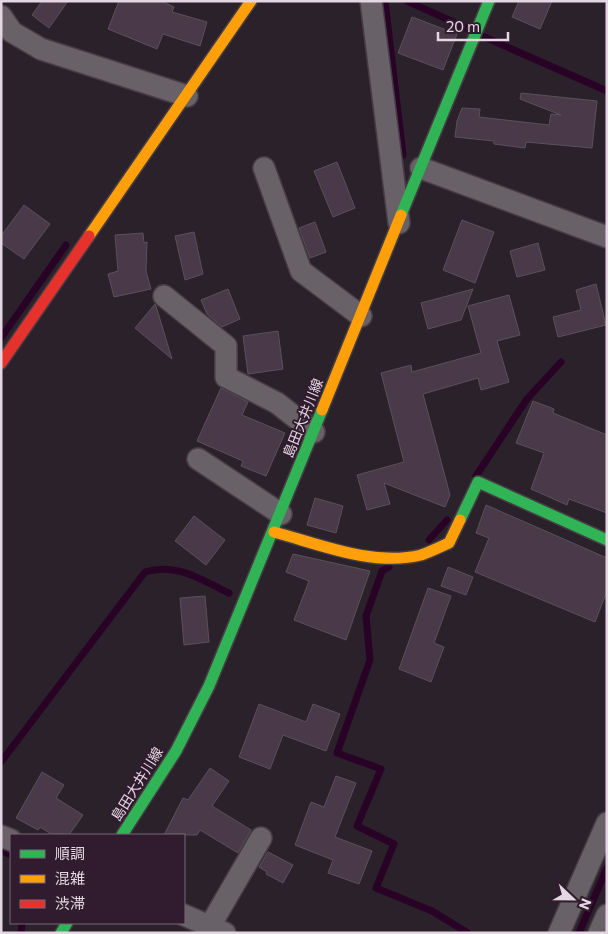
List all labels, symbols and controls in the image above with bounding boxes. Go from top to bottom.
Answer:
scale bar [438,10,508,42]
text: 20 m [446,17,480,35]
street label: 島田大井川線 [279,376,326,460]
street label: 島田大井川線 [107,744,166,824]
legend [10,834,185,924]
text: 順調 [55,844,85,862]
text: 混雑 [55,869,85,887]
north arrow [548,874,598,924]
text: 渋滞 [55,894,85,912]
text: N [576,896,595,912]

